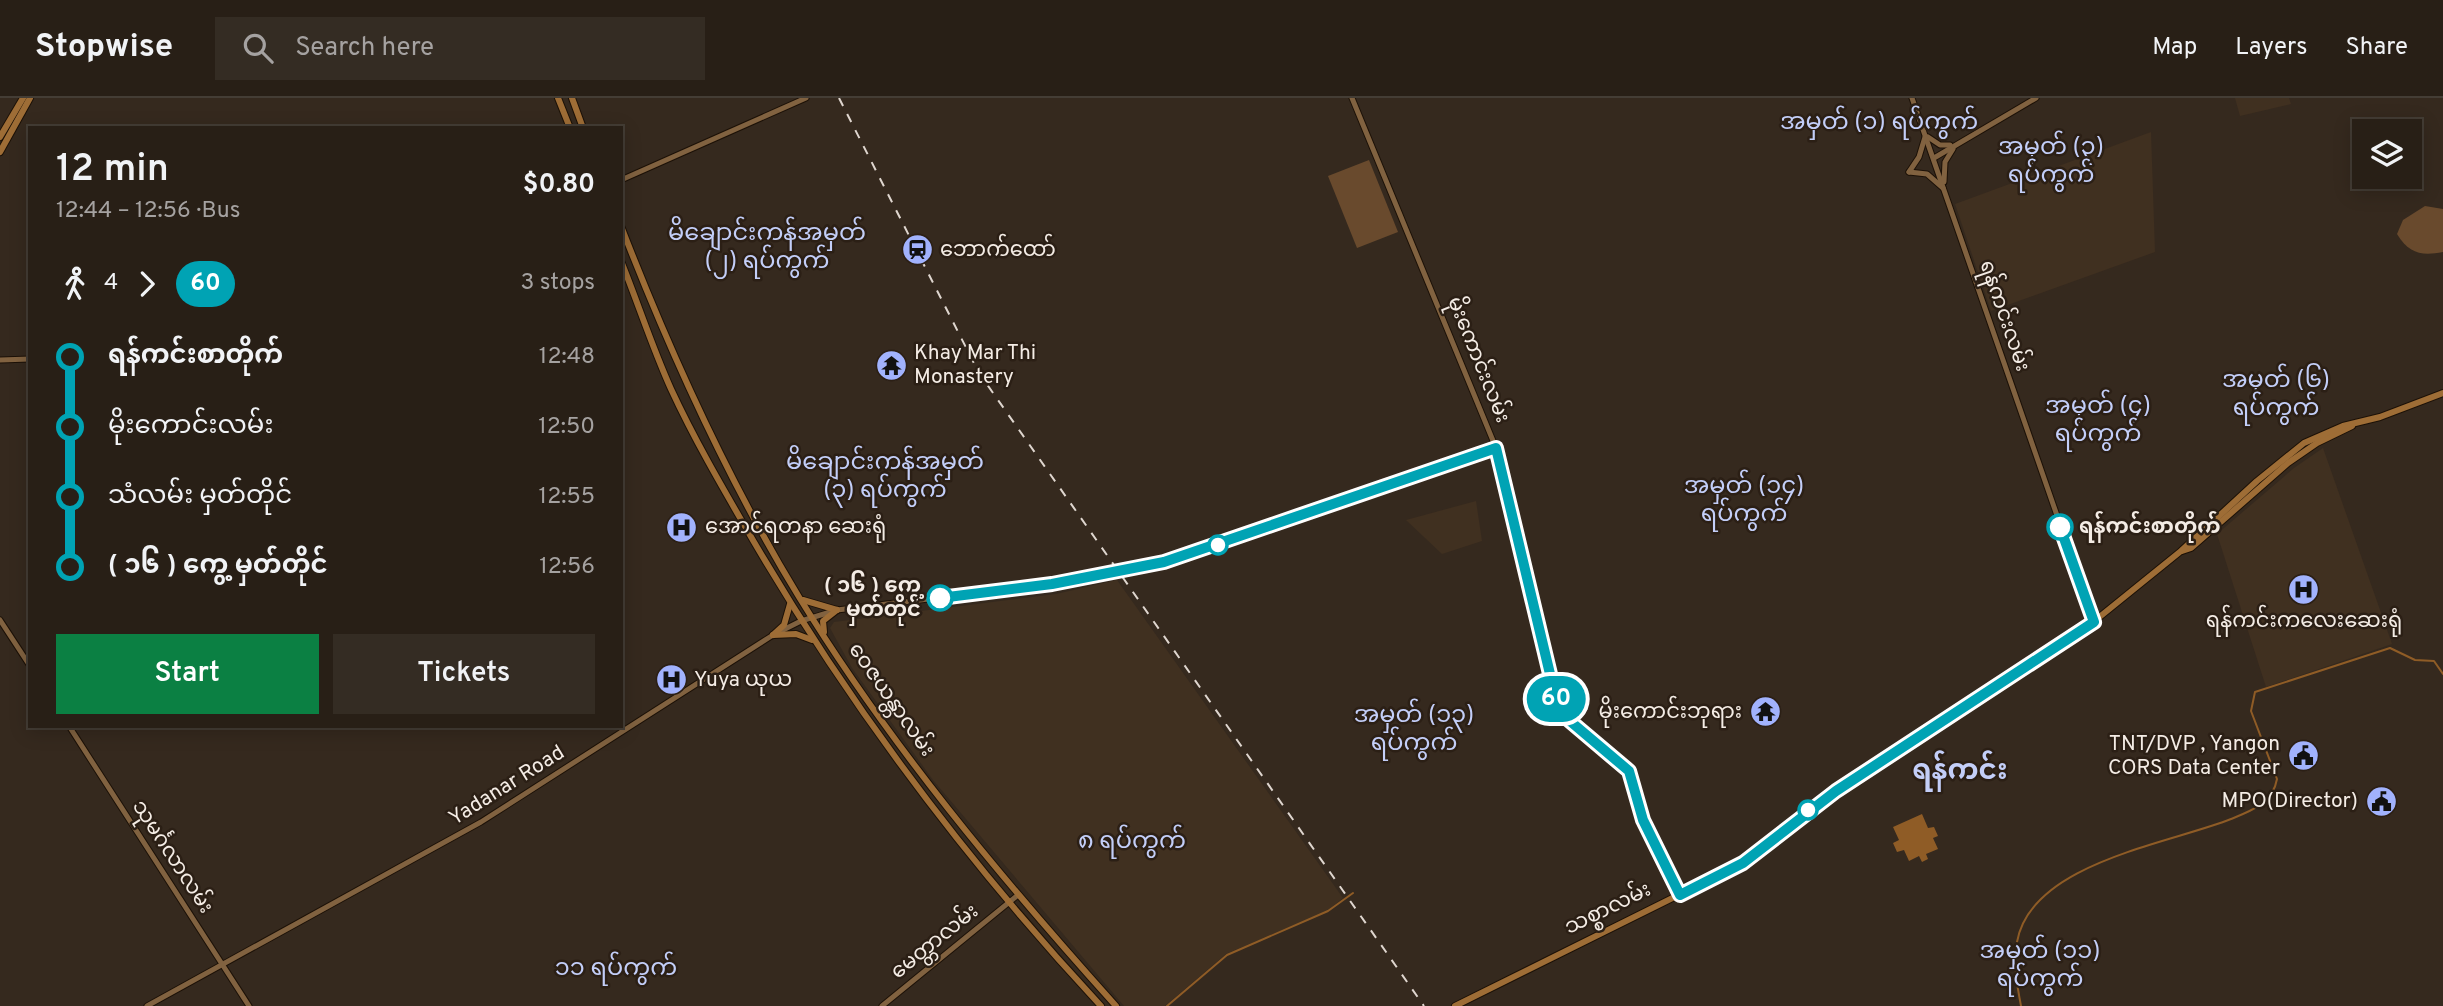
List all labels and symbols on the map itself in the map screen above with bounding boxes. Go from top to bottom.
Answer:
district label: အမှတ် (၁) ရပ်ကွက် [1780,105,1978,140]
district label: အမှတ် (၃) ရပ်ကွက် [1998,130,2104,193]
district label: မိချောင်းကန်အမှတ် (၂) ရပ်ကွက် [668,216,866,279]
station icon: ဘောက်ထော် [900,233,934,267]
place label: ဘောက်ထော် [940,233,1056,264]
street label: ရန်ကင်းလမ်း [1970,255,2039,376]
street label: မိုးကောင်းလမ်း [1439,291,1519,428]
place label: Khay Mar Thi Monastery [914,340,1036,391]
temple icon: Khay Mar Thi Monastery [874,348,908,382]
district label: အမှတ် (၆) ရပ်ကွက် [2222,363,2330,426]
district label: အမှတ် (၄) ရပ်ကွက် [2045,389,2151,452]
district label: မိချောင်းကန်အမှတ် (၃) ရပ်ကွက် [786,445,984,508]
district label: အမှတ် (၁၄) ရပ်ကွက် [1684,469,1804,532]
hospital icon: အောင်ရတနာ ဆေးရုံ [665,510,699,544]
place label: အောင်ရတနာ ဆေးရုံ [705,510,886,543]
place label: ရန်ကင်းစာတိုက် [2079,510,2221,543]
marker: ရန်ကင်းစာတိုက် [2047,514,2073,540]
unlabelled marker [1208,535,1228,555]
place label: ( ၁၆ ) ကွေ့ မှတ်တိုင် [824,570,925,626]
hospital icon: ရန်ကင်းကလေးဆေးရုံ [2287,572,2321,606]
marker: ( ၁၆ ) ကွေ့ မှတ်တိုင် [927,585,953,611]
place label: ရန်ကင်းကလေးဆေးရုံ [2206,604,2402,637]
street label: ဝေဇယန္တာလမ်း [840,635,943,763]
hospital icon: Yuya ယုယ [654,663,688,697]
place label: Yuya ယုယ [694,667,792,696]
line badge: 60 [1524,676,1588,722]
place label: မိုးကောင်းဘုရား [1599,695,1742,728]
temple icon: မိုးကောင်းဘုရား [1748,695,1782,729]
district label: အမှတ် (၁၃) ရပ်ကွက် [1354,698,1474,761]
place label: TNT/DVP , Yangon CORS Data Center [2108,731,2280,782]
public building icon: TNT/DVP , Yangon CORS Data Center [2286,739,2320,773]
street label: Yadanar Road [444,740,570,832]
district label: ရန်ကင်း [1912,750,2008,792]
public building icon: MPO(Director) [2364,784,2398,818]
place label: MPO(Director) [2221,788,2358,815]
street label: သုမင်္ဂလာလမ်း [124,793,222,920]
unlabelled marker [1798,800,1818,820]
district label: ၈ ရပ်ကွက် [1078,824,1186,859]
street label: သစ္စာလမ်း [1559,873,1657,944]
street label: မေတ္တာလမ်း [883,895,986,987]
district label: အမှတ် (၁၁) ရပ်ကွက် [1980,934,2100,997]
district label: ၁၁ ရပ်ကွက် [555,951,677,986]

